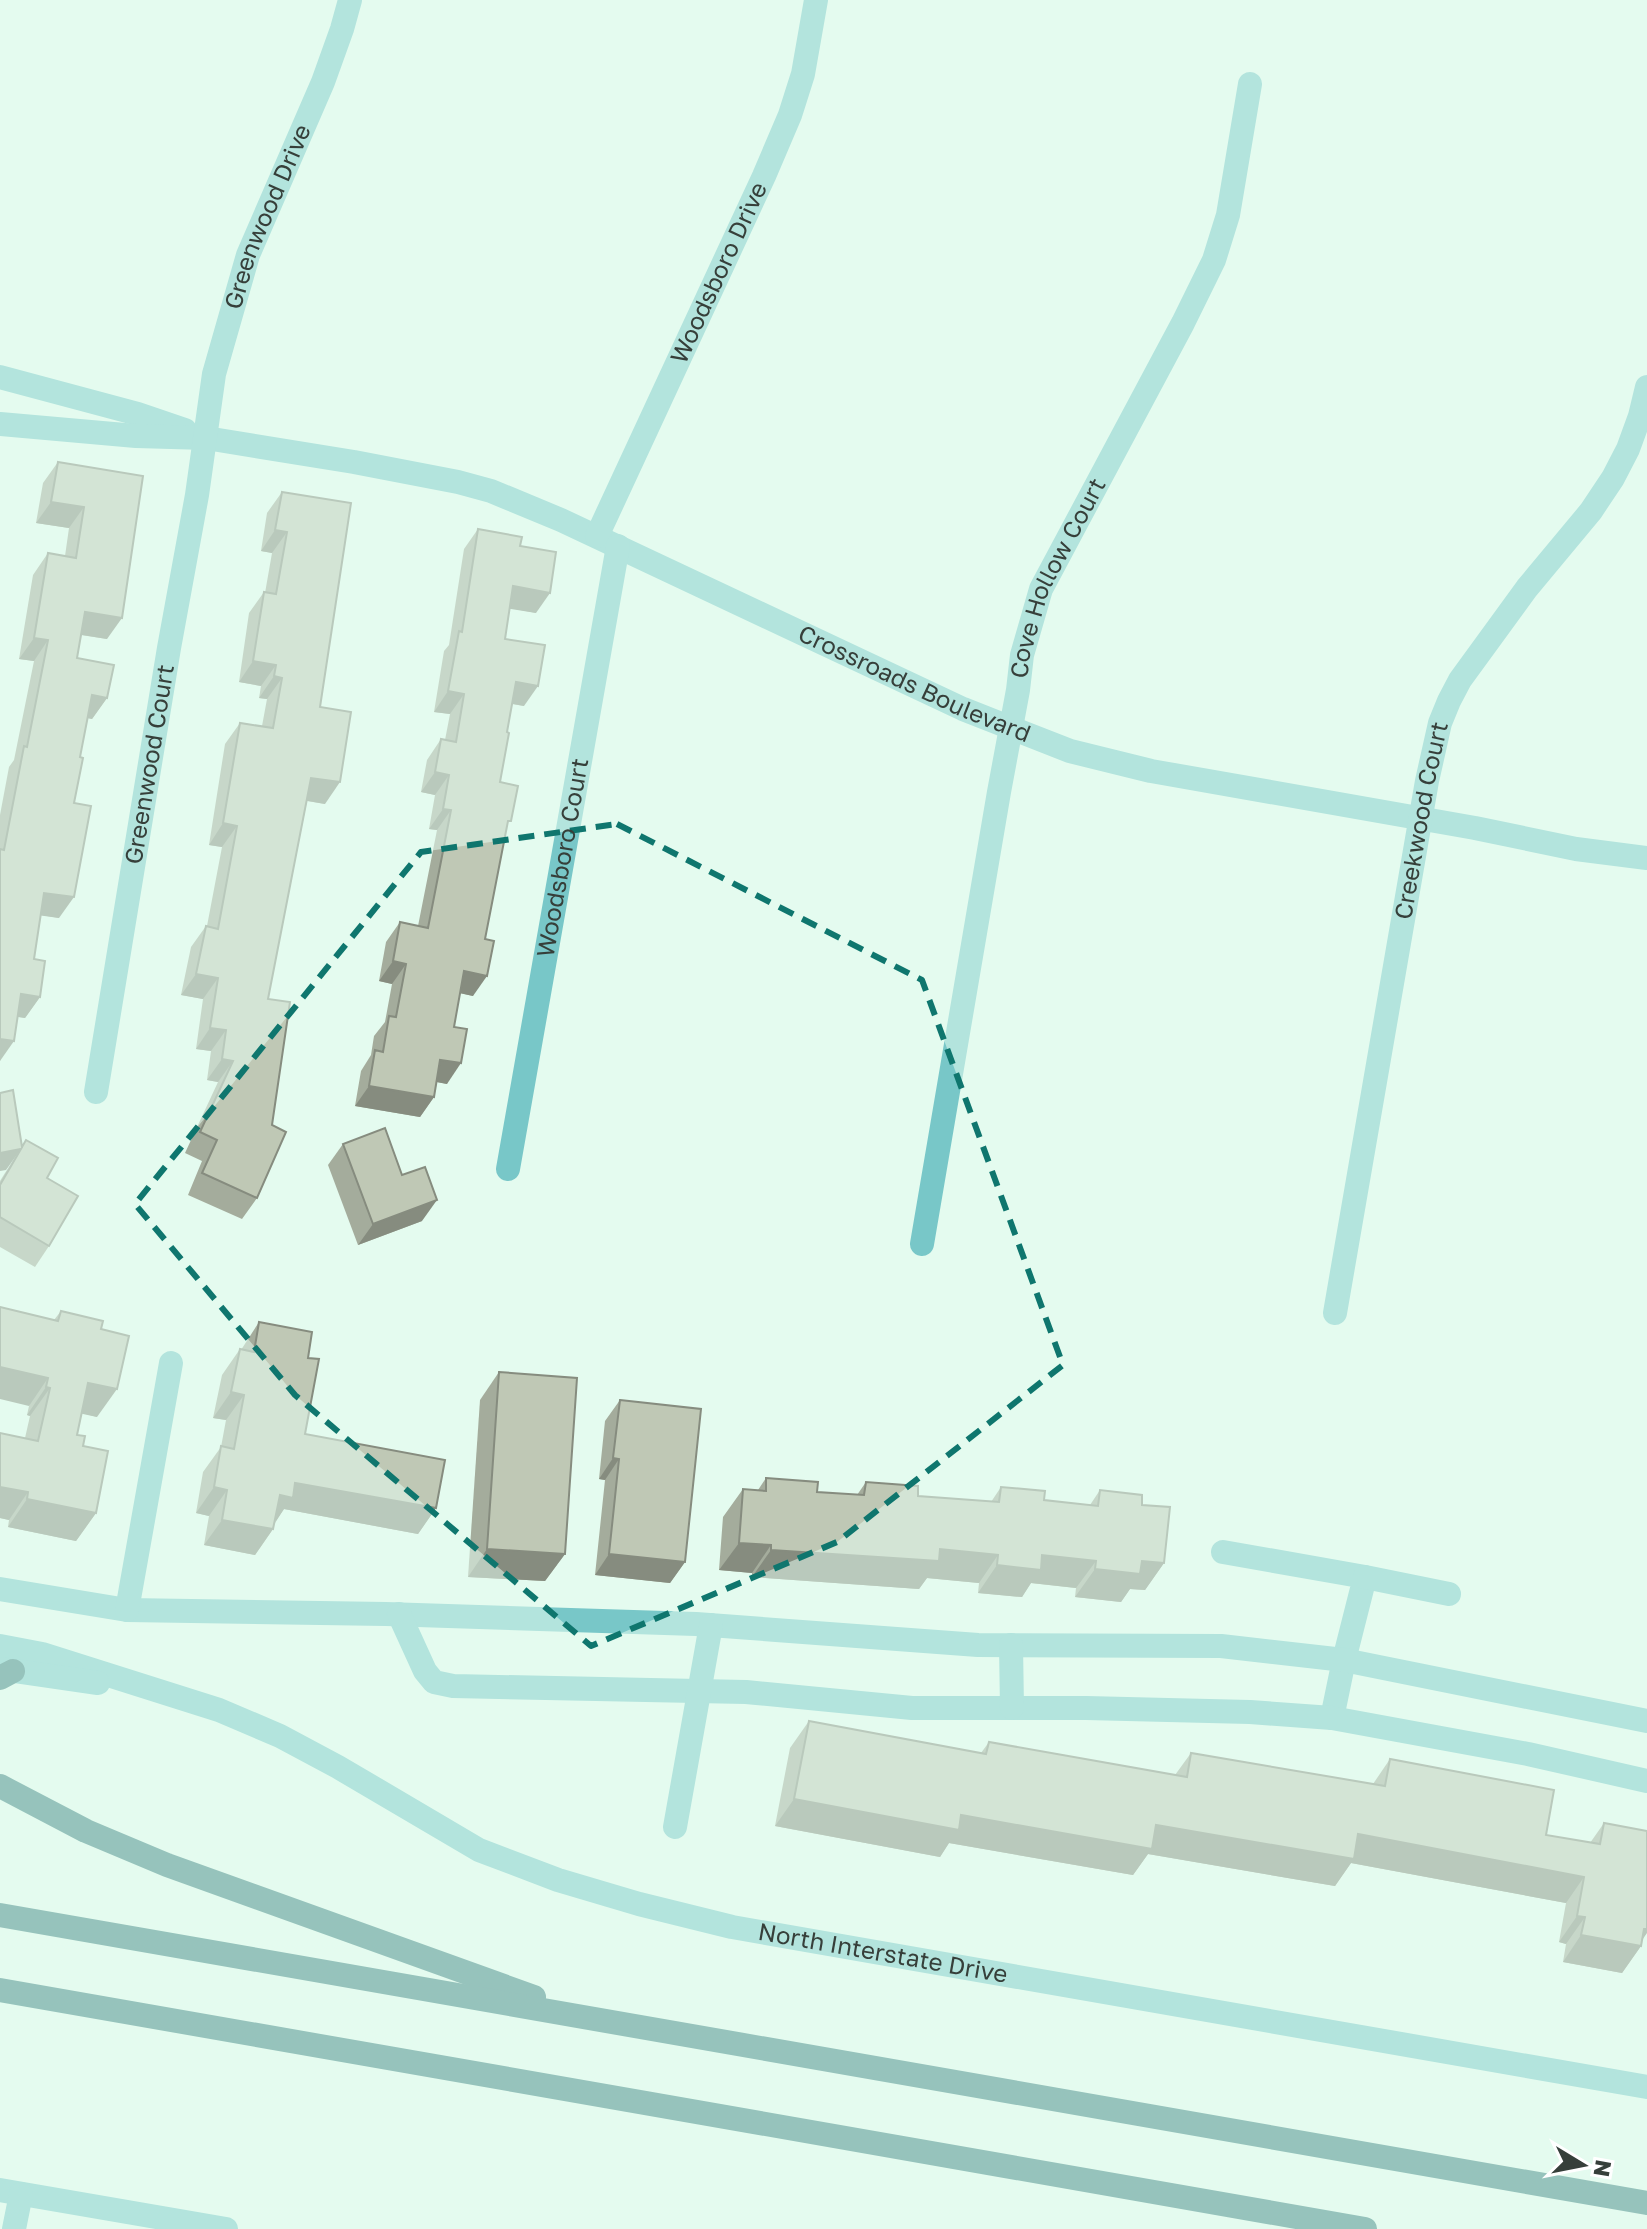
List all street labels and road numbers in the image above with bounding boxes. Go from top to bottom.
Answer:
street label: Greenwood Drive [217,119,316,312]
street label: Woodsboro Drive [663,177,772,368]
street label: Cove Hollow Court [1003,473,1111,679]
street label: Crossroads Boulevard [794,618,1035,747]
street label: Greenwood Court [118,662,179,866]
street label: Creekwood Court [1387,719,1453,921]
street label: Woodsboro Court [530,756,593,959]
street label: North Interstate Drive [756,1916,1010,1988]

